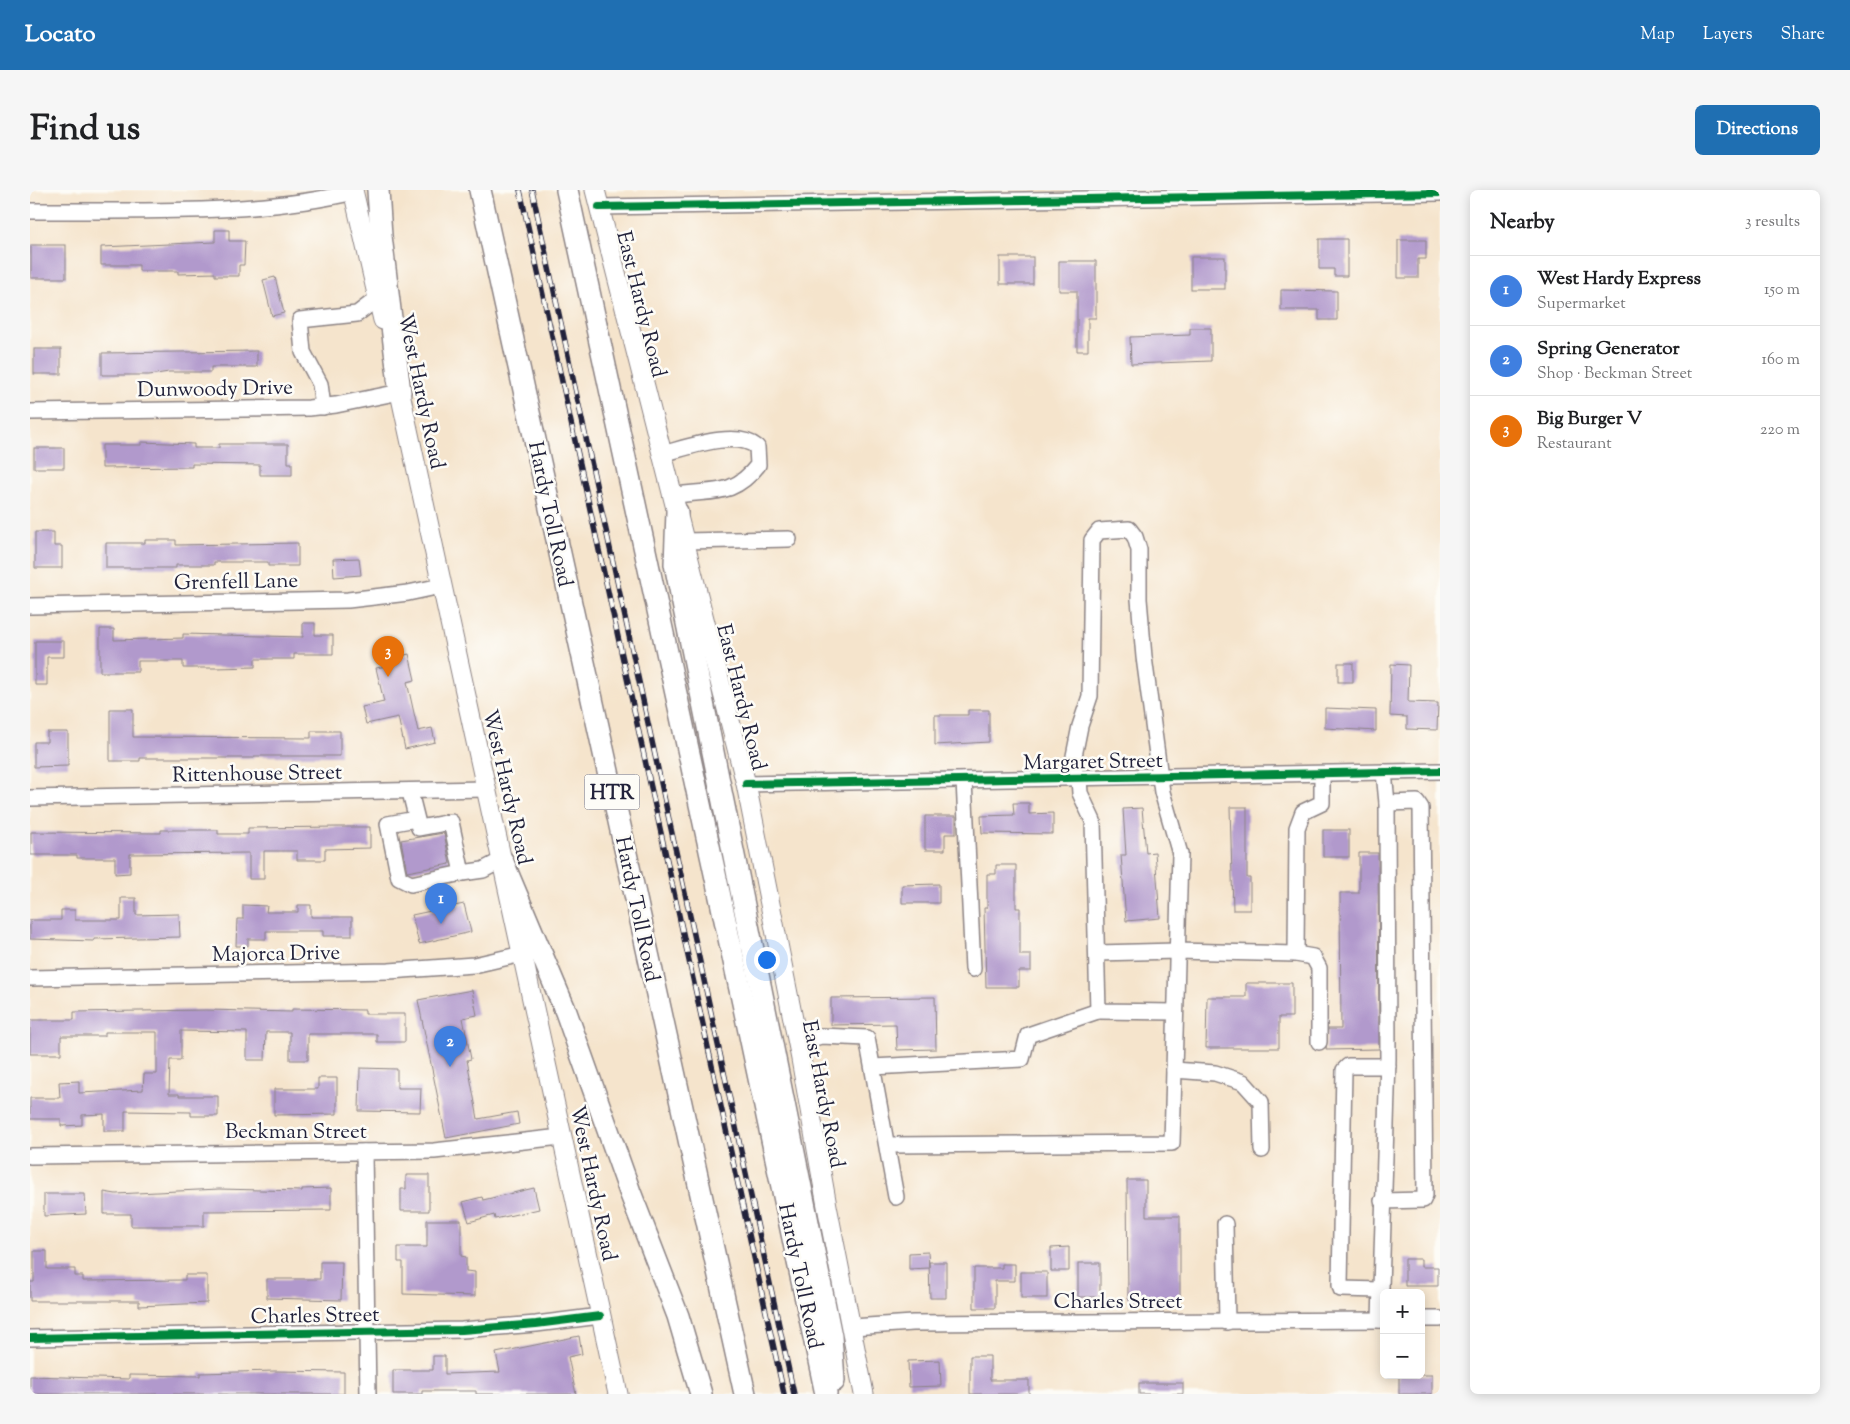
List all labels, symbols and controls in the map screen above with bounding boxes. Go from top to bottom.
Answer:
text: Locato [25,18,96,52]
text: Map [1640,22,1675,48]
text: Layers [1703,22,1753,48]
text: Share [1781,22,1825,48]
text: Find us [30,105,140,156]
button: Directions [1695,105,1820,155]
text: Nearby [1490,208,1555,238]
text: 3 results [1745,211,1800,234]
street label: East Hardy Road [607,228,673,381]
text: West Hardy Express [1537,266,1701,293]
text: 1 [1503,279,1509,302]
text: 150 m [1764,279,1800,302]
text: Supermarket [1537,293,1626,316]
street label: West Hardy Road [389,311,451,472]
text: Spring Generator [1537,336,1680,363]
text: 2 [1502,349,1510,372]
text: 160 m [1762,349,1800,372]
text: Shop · Beckman Street [1537,363,1692,386]
street label: Dunwoody Drive [137,374,293,406]
text: Big Burger V [1537,406,1642,433]
text: 3 [1503,419,1509,442]
text: 220 m [1760,419,1800,442]
text: Restaurant [1537,433,1612,456]
street label: Hardy Toll Road [519,439,579,590]
street label: Grenfell Lane [174,567,298,599]
street label: East Hardy Road [707,621,773,774]
pin: 3 [372,636,404,677]
street label: West Hardy Road [474,707,539,868]
street label: Margaret Street [1023,747,1163,779]
street label: Rittenhouse Street [172,759,342,791]
road number: HTR [584,774,640,810]
street label: Hardy Toll Road [606,834,666,985]
pin: 1 [425,883,457,924]
street label: Majorca Drive [212,939,340,971]
your location [754,947,780,973]
street label: East Hardy Road [793,1018,851,1171]
pin: 2 [434,1026,466,1067]
street label: West Hardy Road [561,1103,623,1264]
street label: Beckman Street [225,1118,367,1148]
street label: Hardy Toll Road [769,1201,829,1352]
street label: Charles Street [1054,1288,1182,1318]
map controls [1380,1289,1425,1379]
button: + [1380,1289,1425,1334]
street label: Charles Street [250,1301,380,1333]
button: − [1380,1334,1425,1379]

